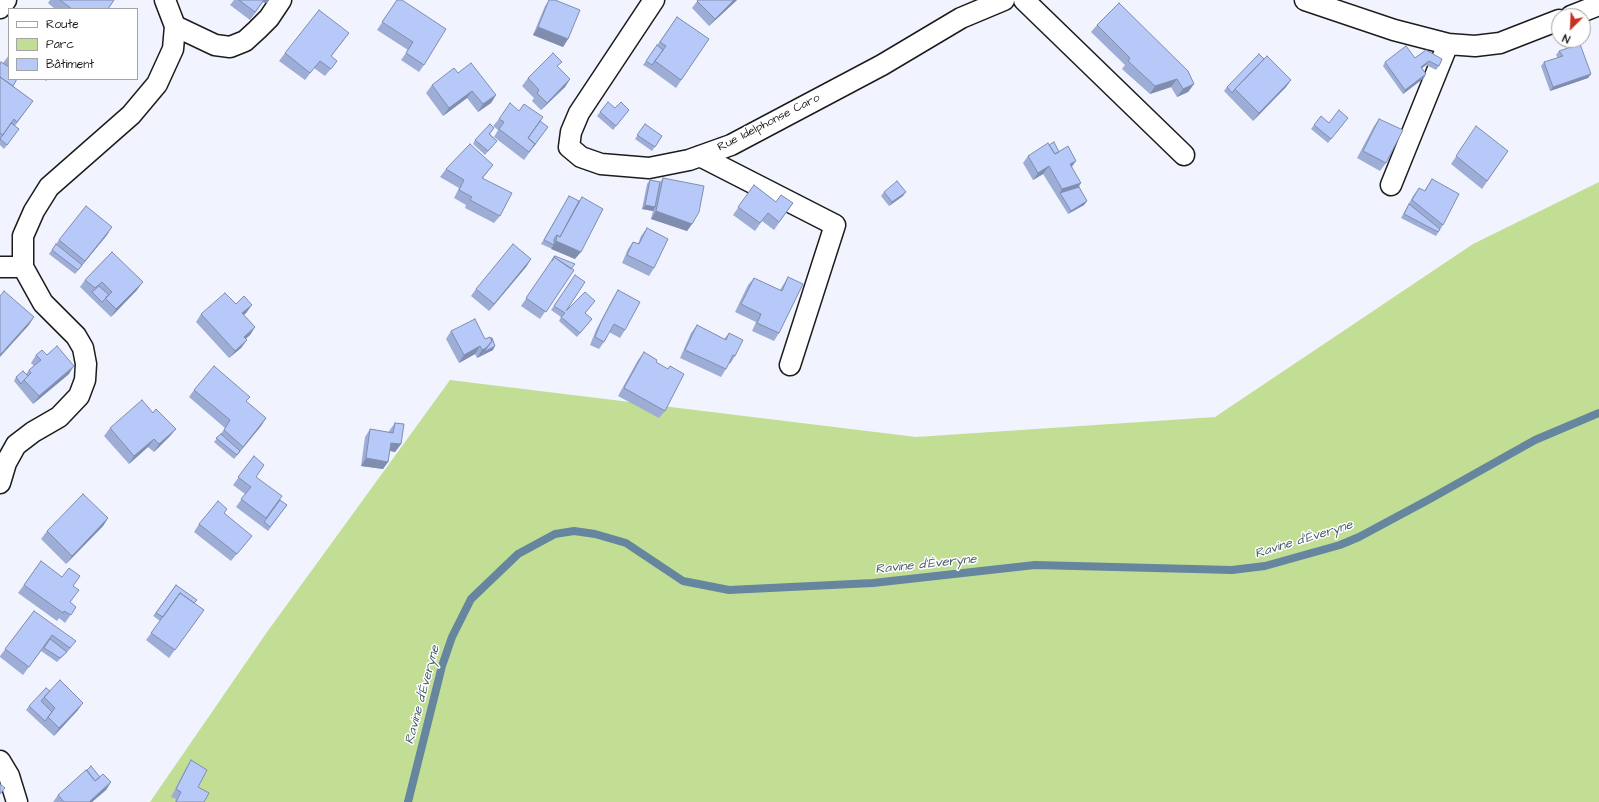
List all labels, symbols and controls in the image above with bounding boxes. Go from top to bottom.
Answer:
legend [8,8,138,80]
north arrow [1551,8,1591,48]
text: Route [46,16,79,33]
text: N [1560,30,1573,47]
text: Parc [46,36,74,53]
text: Bâtiment [46,56,94,73]
street label: Rue Idelphonse Caro [715,91,823,155]
water label: Ravine d'Éveryne [1253,518,1355,562]
water label: Ravine d'Éveryne [875,552,977,578]
water label: Ravine d'Éveryne [402,644,444,746]

